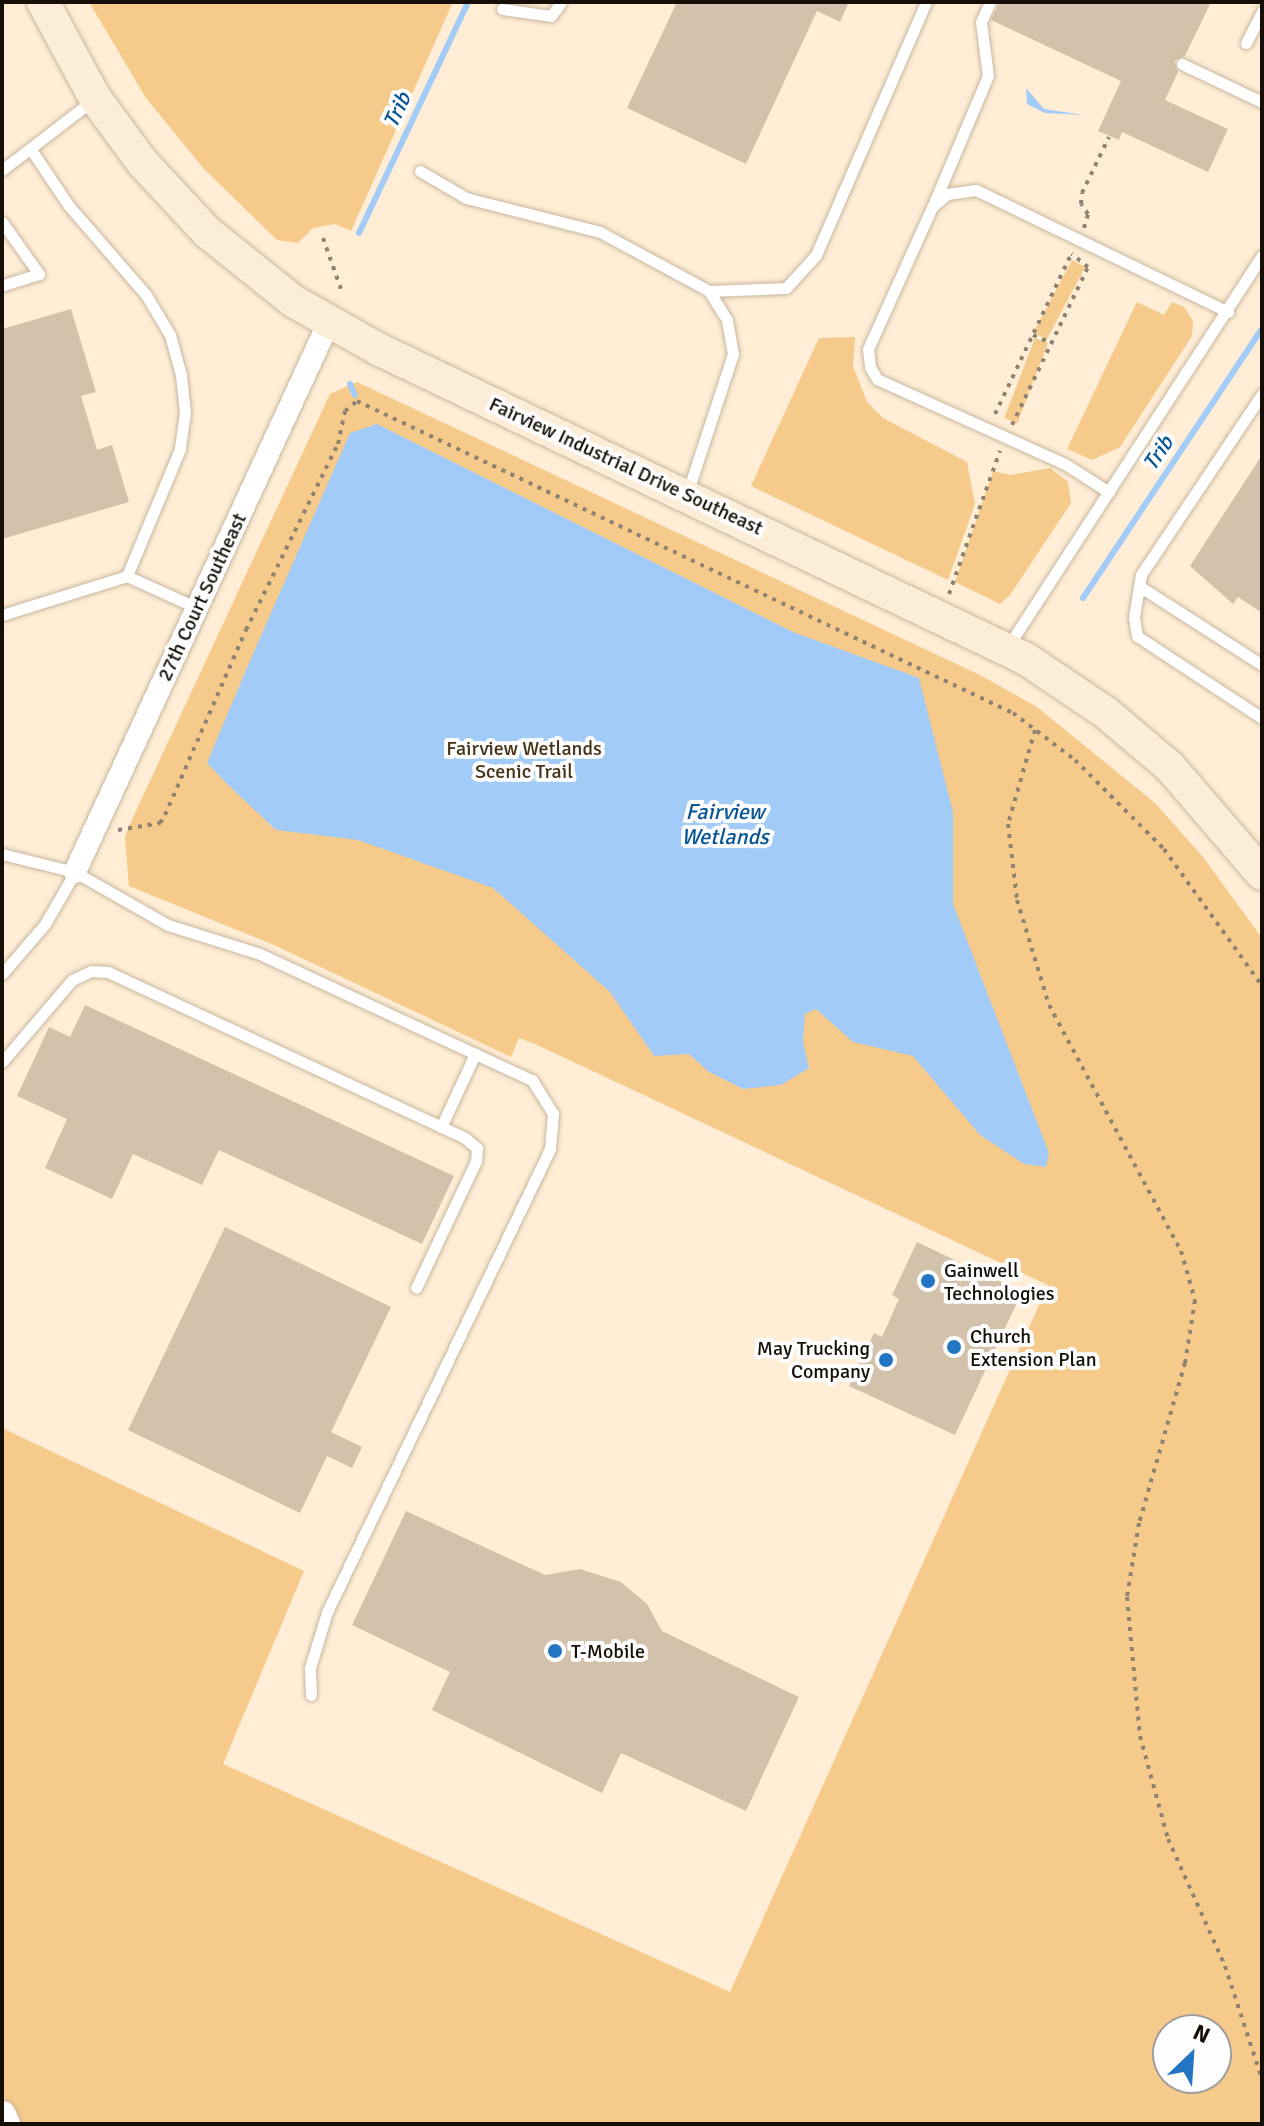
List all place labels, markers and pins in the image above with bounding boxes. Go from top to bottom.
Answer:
place label: Gainwell Technologies [944,1258,1055,1305]
marker: Gainwell Technologies [919,1272,937,1290]
place label: Church Extension Plan [970,1324,1097,1371]
place label: May Trucking Company [757,1336,870,1383]
marker: Church Extension Plan [945,1338,963,1356]
marker: May Trucking Company [877,1351,895,1369]
place label: T-Mobile [571,1639,645,1663]
marker: T-Mobile [546,1642,564,1660]

